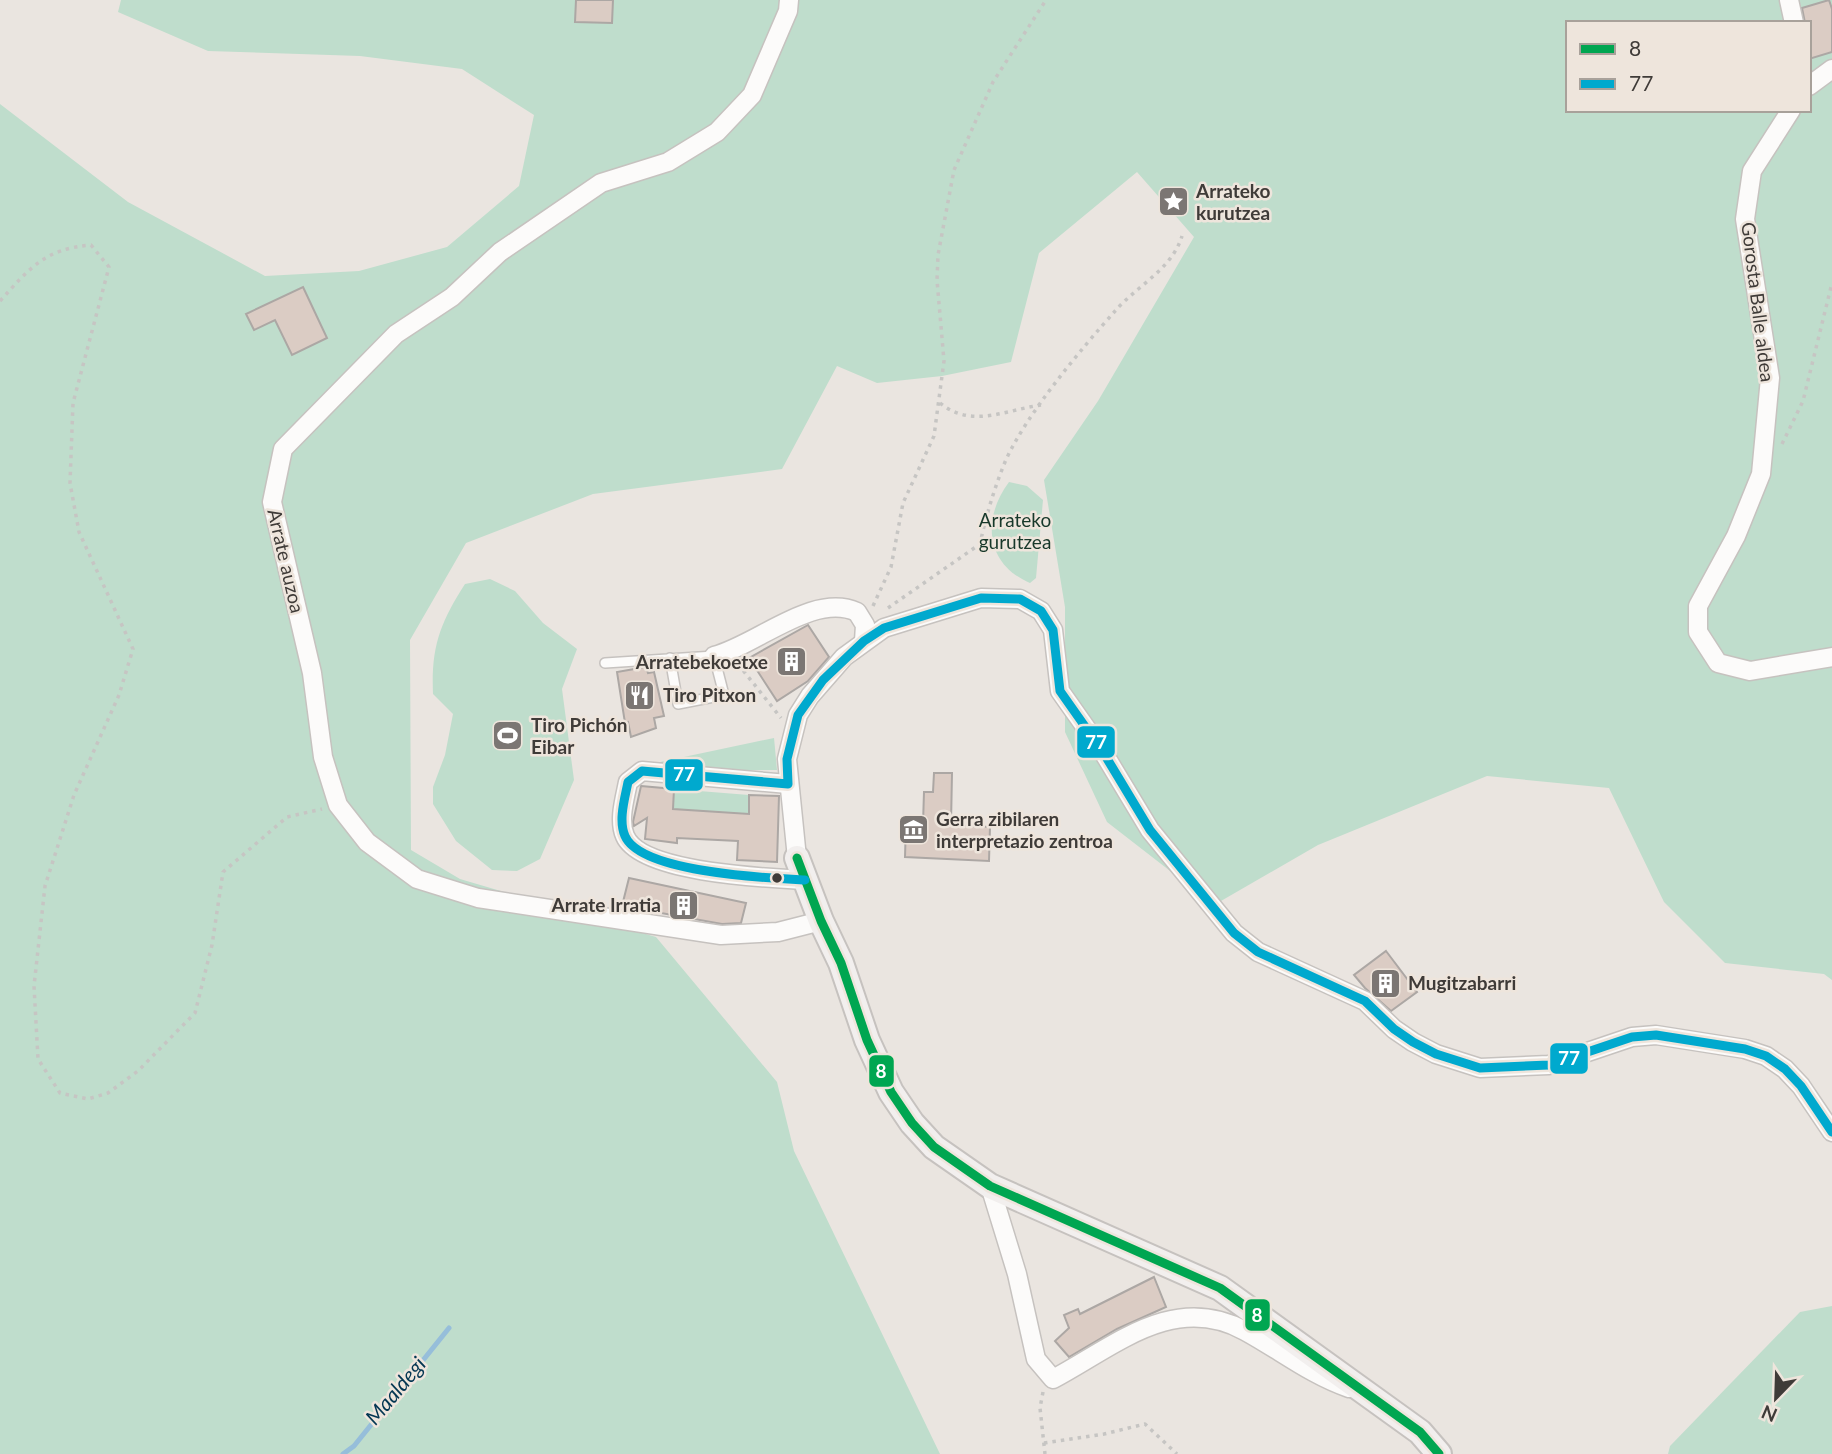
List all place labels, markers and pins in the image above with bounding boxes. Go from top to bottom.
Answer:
place label: Arrateko kurutzea [1195,179,1271,224]
place icon: Arrateko kurutzea [1156,185,1190,219]
building icon: Arratebekoetxe [774,645,808,679]
place label: Arratebekoetxe [635,650,768,673]
restaurant icon: Tiro Pitxon [623,678,657,712]
place label: Tiro Pitxon [663,683,756,706]
place label: Tiro Pichón Eibar [531,713,628,758]
sports icon: Tiro Pichón Eibar [491,719,525,753]
place label: Gerra zibilaren interpretazio zentroa [936,807,1113,852]
museum icon: Gerra zibilaren interpretazio zentroa [896,813,930,847]
unlabelled marker [770,871,784,885]
building icon: Arrate Irratia [667,888,701,922]
place label: Arrate Irratia [551,893,661,916]
building icon: Mugitzabarri [1368,966,1402,1000]
place label: Mugitzabarri [1408,971,1516,994]

